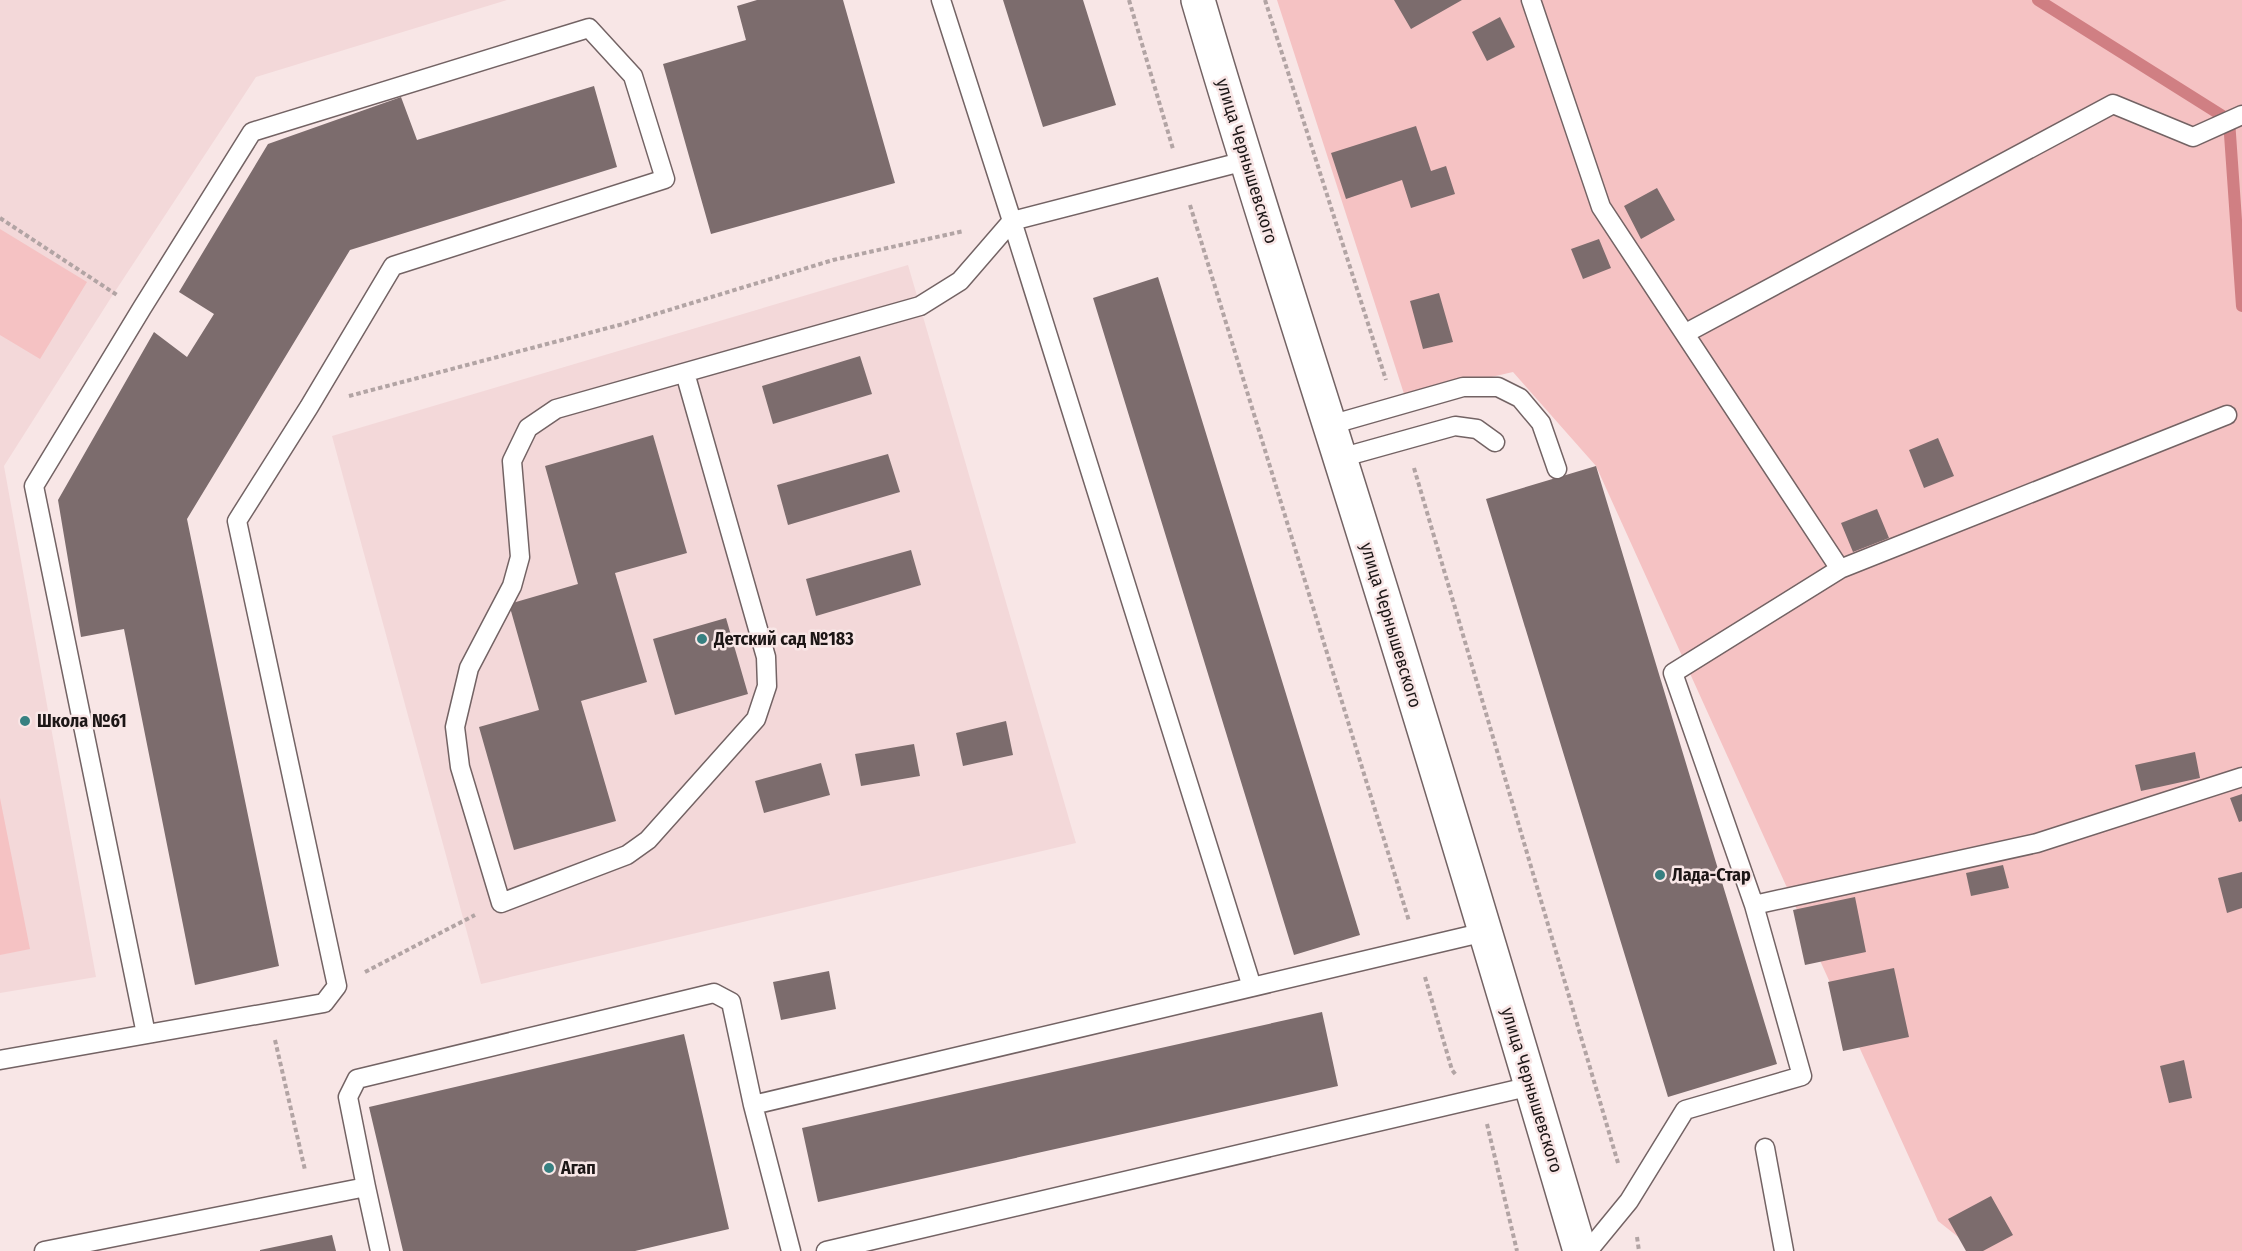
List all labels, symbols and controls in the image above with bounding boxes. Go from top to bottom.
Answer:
street label: улица Чернышевского [1211,76,1283,246]
street label: улица Чернышевского [1355,540,1427,710]
place label: Детский сад №183 [713,628,854,650]
marker: Детский сад №183 [695,632,709,646]
place label: Школа №61 [37,710,127,732]
marker: Школа №61 [18,714,32,728]
place label: Лада-Стар [1672,864,1751,886]
marker: Лада-Стар [1653,868,1667,882]
street label: улица Чернышевского [1496,1005,1568,1175]
place label: Агап [560,1157,596,1179]
marker: Агап [542,1161,556,1175]

